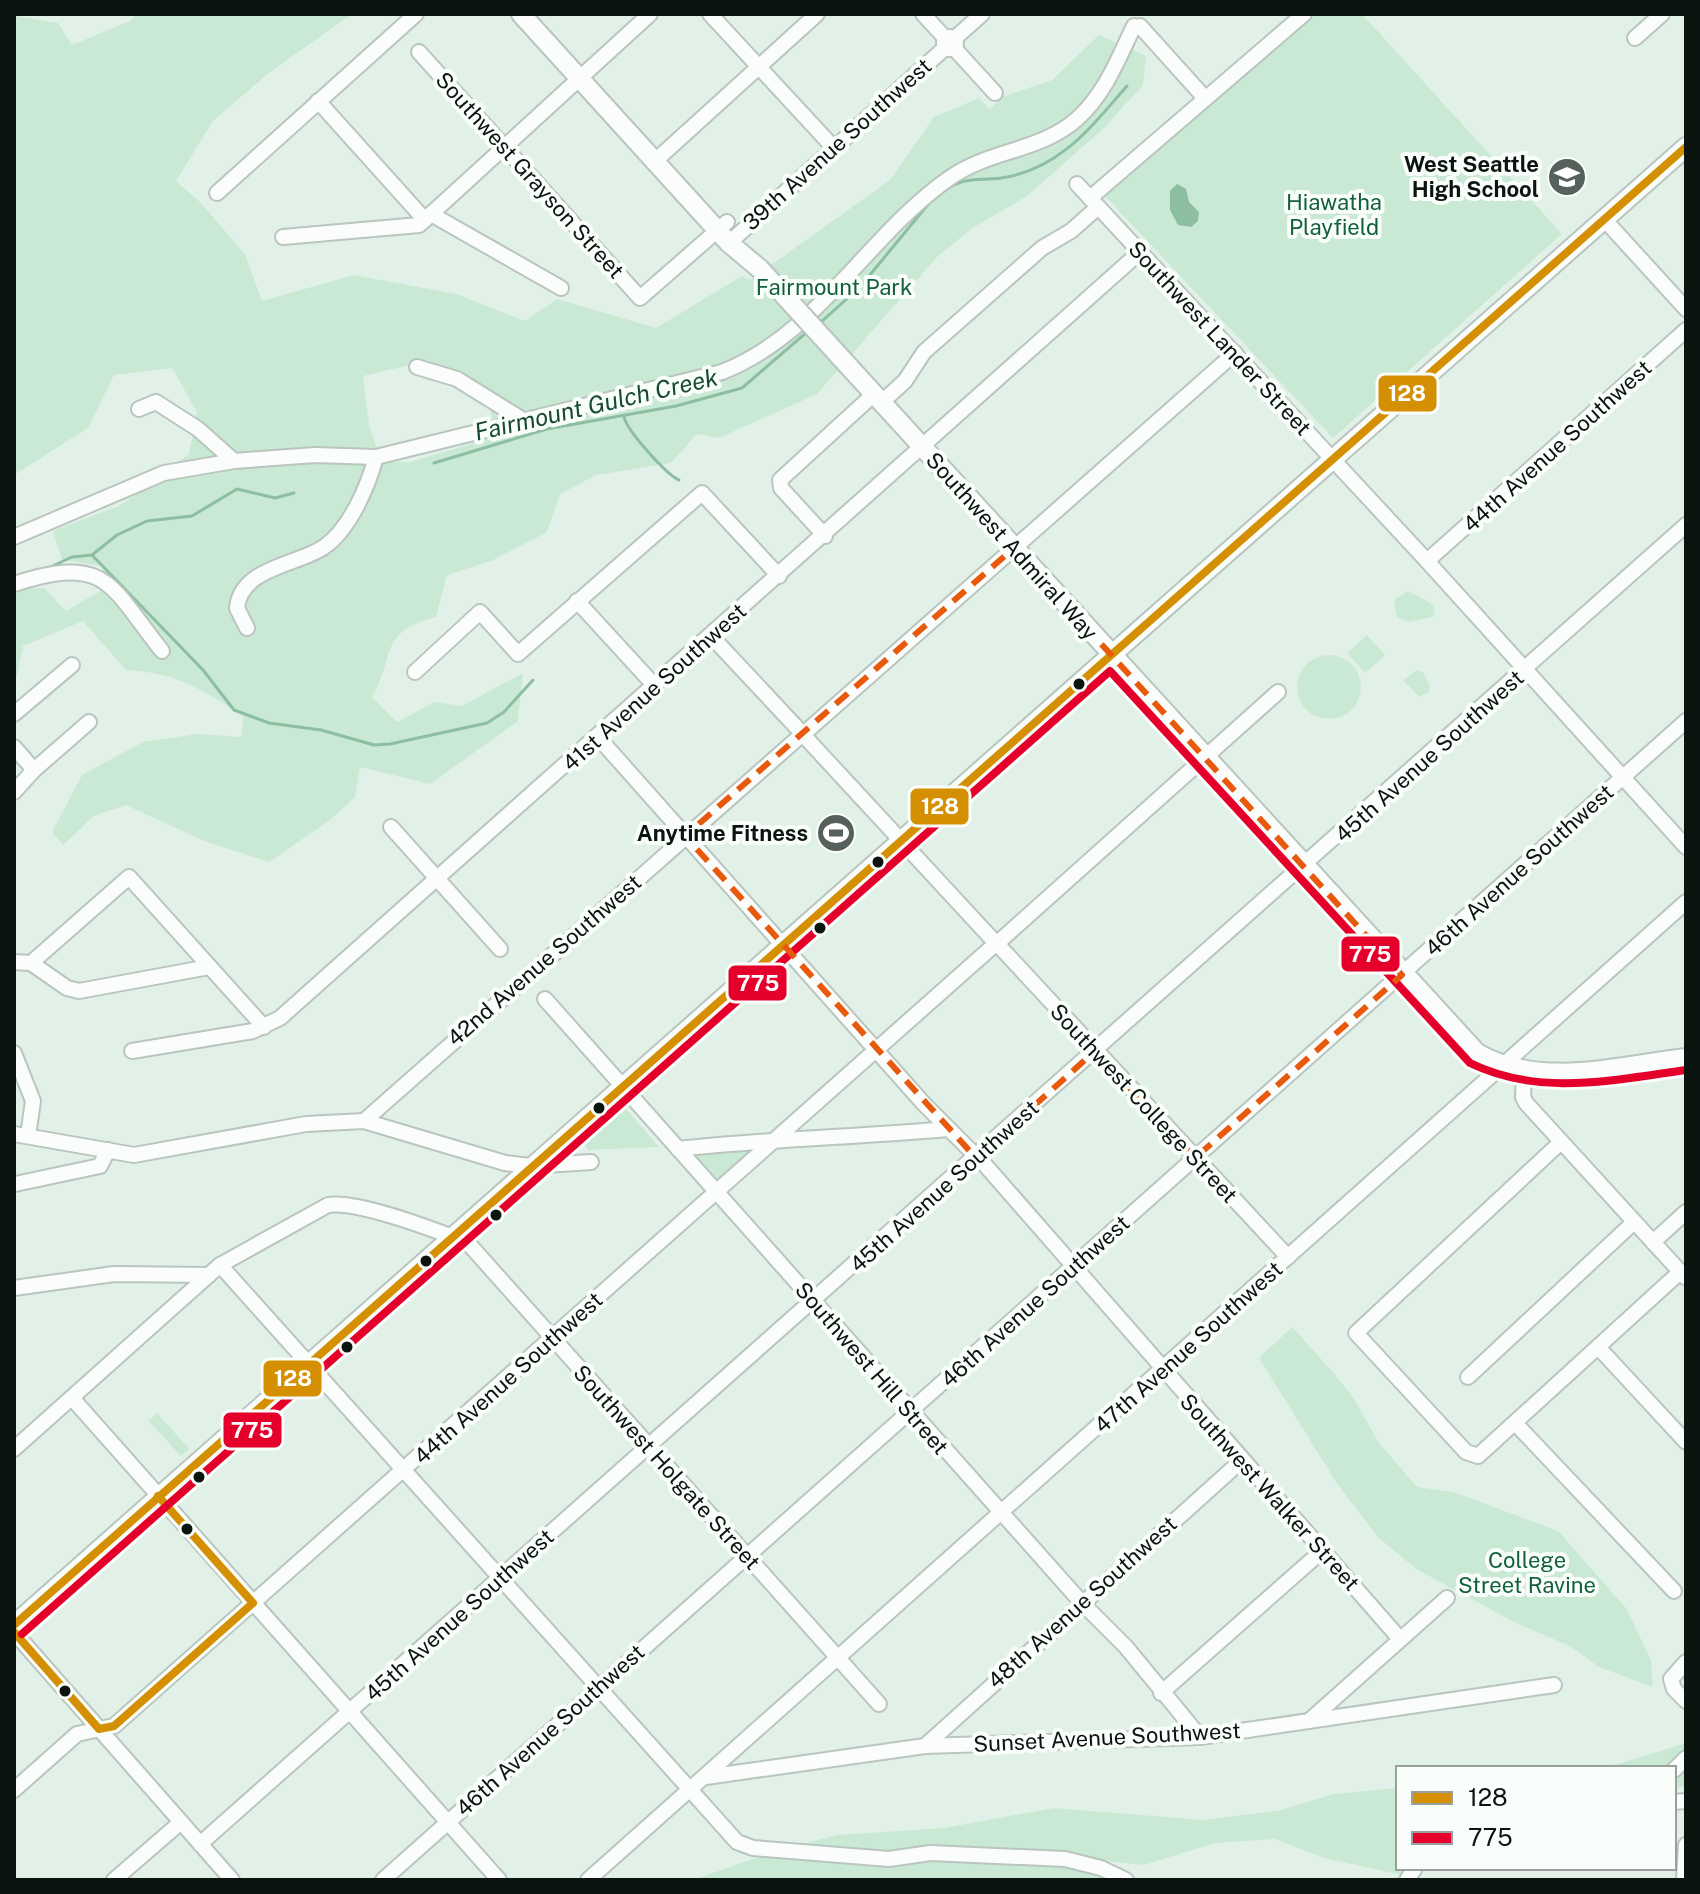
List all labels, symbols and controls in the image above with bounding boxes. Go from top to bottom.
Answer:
street label: 39th Avenue Southwest [738,53,936,235]
street label: Southwest Grayson Street [431,67,629,283]
place label: West Seattle High School [1404,151,1539,202]
school or university icon: West Seattle High School [1546,156,1588,198]
park label: Hiawatha Playfield [1286,189,1382,240]
street label: Southwest Lander Street [1123,236,1317,440]
park label: Fairmount Park [756,274,912,300]
street label: 44th Avenue Southwest [1457,355,1657,537]
water label: Fairmount Gulch Creek [472,362,720,446]
line badge: 128 [1377,374,1438,413]
text: 128 [1388,380,1426,406]
street label: Southwest Admiral Way [921,447,1103,645]
street label: 41st Avenue Southwest [557,598,751,776]
street label: 45th Avenue Southwest [1329,664,1529,848]
unlabelled marker [1071,676,1087,692]
street label: 46th Avenue Southwest [1419,779,1619,961]
line badge: 128 [909,787,970,826]
text: 128 [921,793,959,819]
sports icon: Anytime Fitness [815,812,857,854]
place label: Anytime Fitness [637,820,808,846]
unlabelled marker [870,854,886,870]
street label: 42nd Avenue Southwest [442,869,646,1051]
unlabelled marker [812,920,828,936]
line badge: 775 [1340,935,1401,973]
text: 775 [1349,941,1391,967]
line badge: 775 [727,964,788,1002]
text: 775 [737,970,779,996]
street label: Southwest College Street [1045,998,1243,1208]
street label: 45th Avenue Southwest [844,1094,1044,1278]
unlabelled marker [591,1100,607,1116]
unlabelled marker [488,1207,504,1223]
street label: 46th Avenue Southwest [935,1210,1135,1392]
unlabelled marker [418,1253,434,1269]
street label: 47th Avenue Southwest [1089,1256,1287,1438]
street label: Southwest Hill Street [790,1276,954,1460]
street label: 44th Avenue Southwest [408,1287,608,1469]
unlabelled marker [339,1339,355,1355]
line badge: 128 [262,1359,323,1398]
street label: Southwest Holgate Street [568,1359,766,1575]
text: 128 [274,1365,312,1391]
street label: Southwest Walker Street [1175,1388,1365,1596]
line badge: 775 [222,1411,283,1449]
text: 775 [231,1417,273,1443]
unlabelled marker [191,1469,207,1485]
street label: 48th Avenue Southwest [982,1510,1182,1694]
unlabelled marker [179,1521,195,1537]
street label: 45th Avenue Southwest [359,1523,559,1707]
park label: College Street Ravine [1458,1547,1596,1598]
street label: 46th Avenue Southwest [450,1639,650,1821]
unlabelled marker [57,1683,73,1699]
street label: Sunset Avenue Southwest [973,1717,1241,1757]
legend [1396,1766,1676,1870]
text: 128 [1468,1783,1508,1811]
text: 775 [1468,1823,1513,1851]

